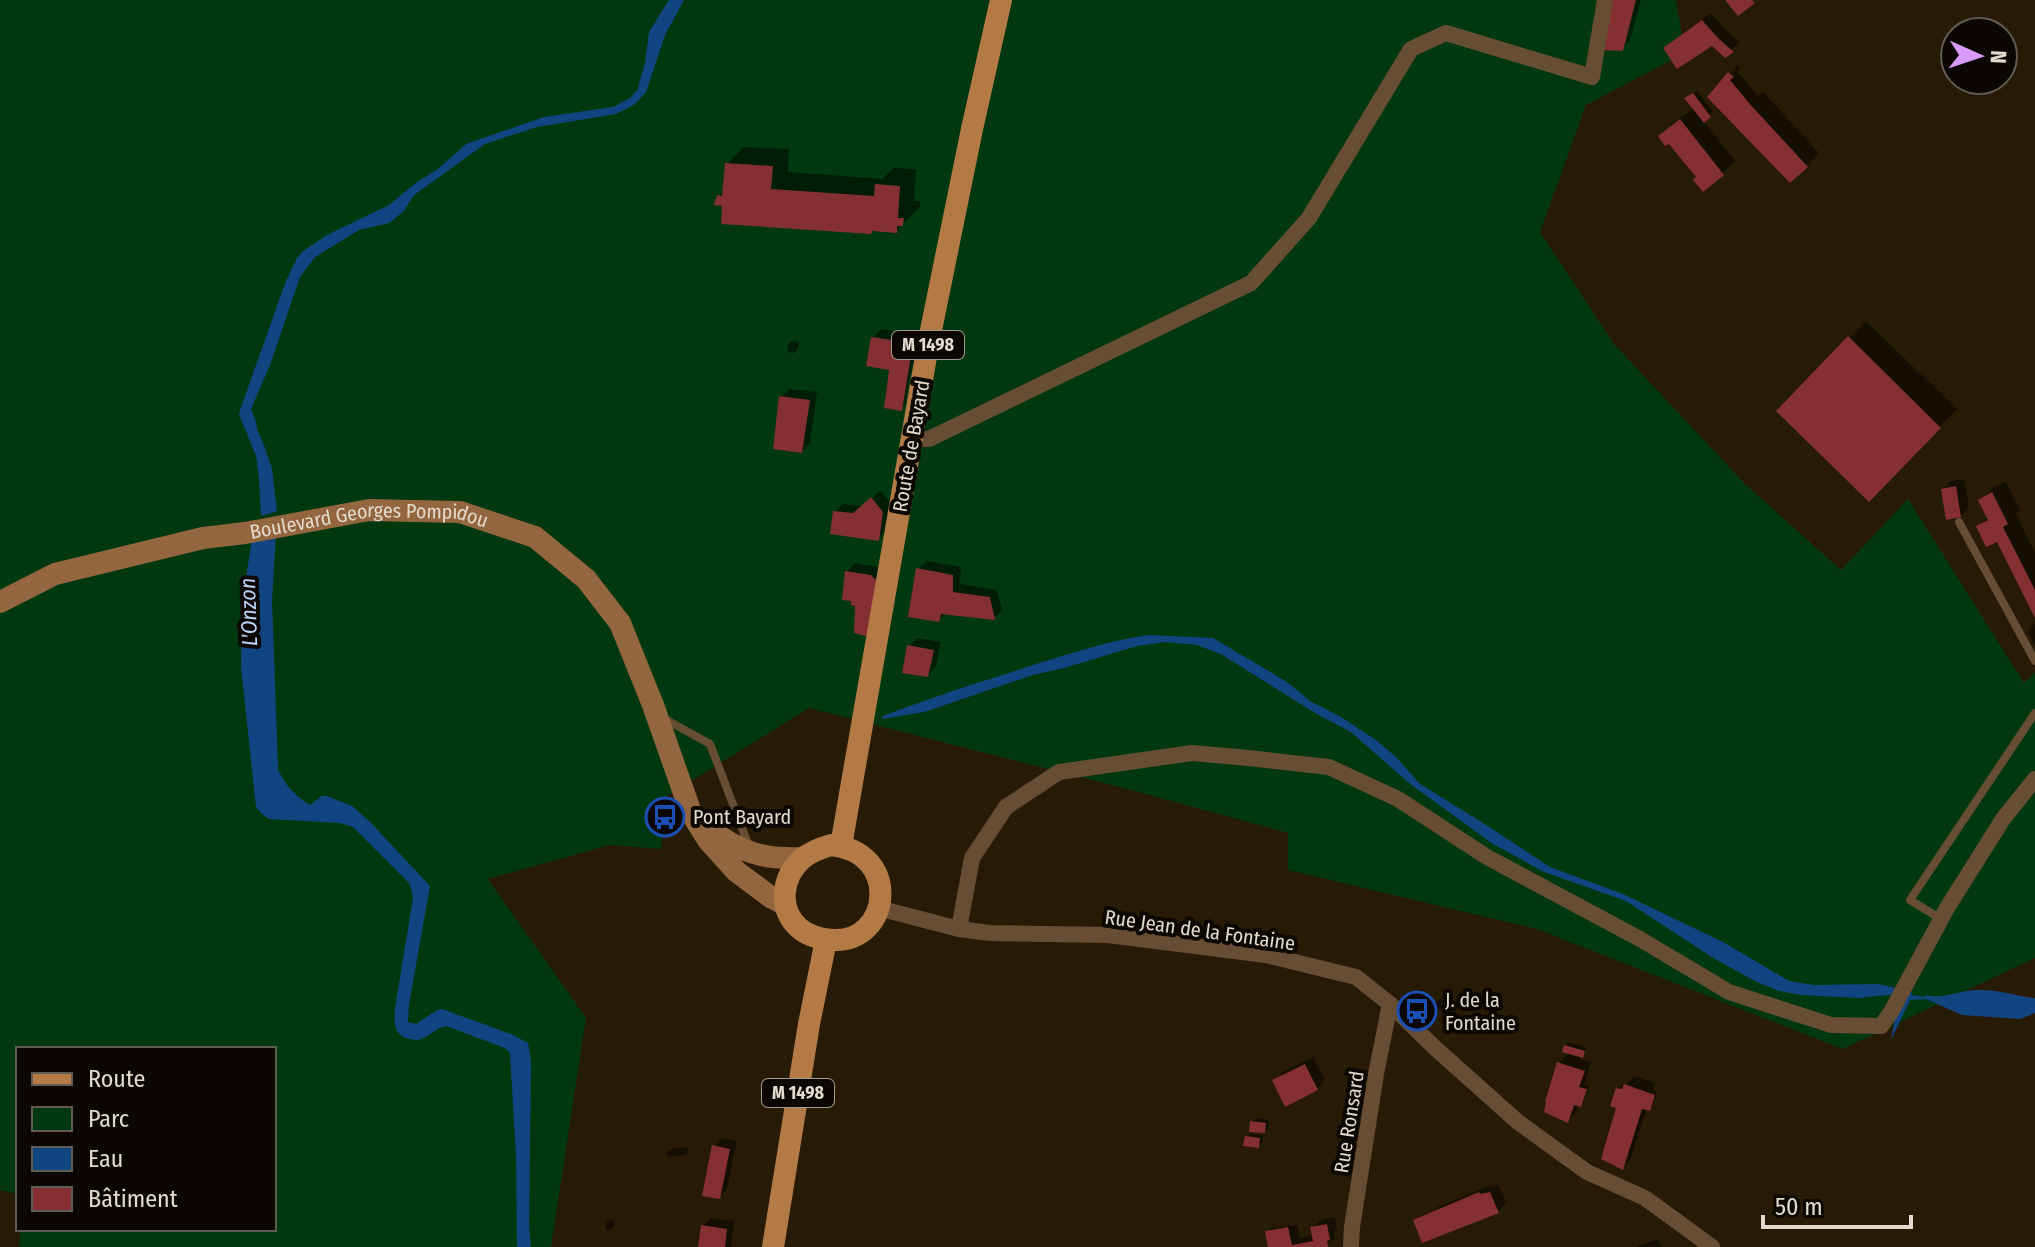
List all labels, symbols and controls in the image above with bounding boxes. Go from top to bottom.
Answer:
north arrow [1939,16,2019,96]
text: N [1985,50,2012,64]
road number: M 1498 [892,331,964,359]
street label: Route de Bayard [888,378,934,514]
street label: Boulevard Georges Pompidou [248,498,491,544]
water label: L'Onzon [234,577,263,647]
bus stop icon: Pont Bayard [644,796,686,838]
place label: Pont Bayard [693,805,791,829]
street label: Rue Jean de la Fontaine [1103,905,1297,955]
place label: J. de la Fontaine [1445,988,1516,1035]
bus stop icon: J. de la Fontaine [1396,990,1438,1032]
legend [16,1047,276,1231]
text: Route [88,1065,145,1093]
street label: Rue Ronsard [1329,1069,1369,1175]
road number: M 1498 [762,1079,834,1107]
text: Parc [88,1105,129,1133]
text: Eau [88,1145,123,1173]
scale bar [1763,1179,1911,1229]
text: Bâtiment [88,1185,178,1213]
text: 50 m [1775,1193,1823,1221]

